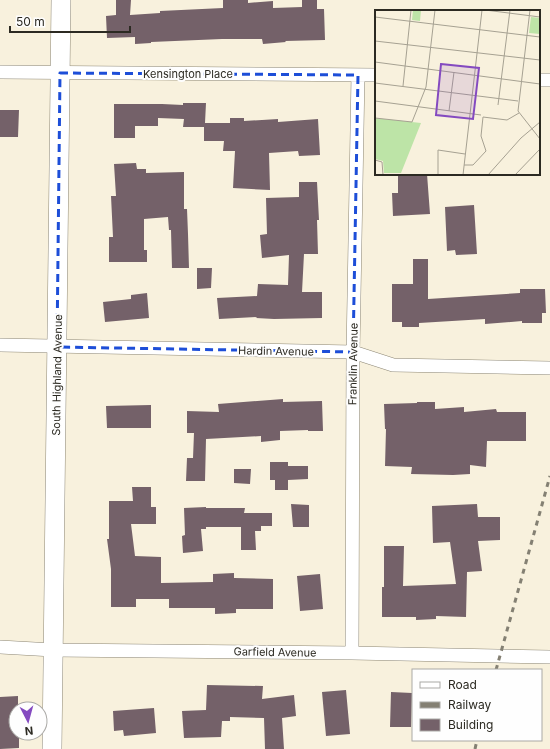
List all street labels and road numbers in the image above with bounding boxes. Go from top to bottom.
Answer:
street label: Kensington Place [143,67,233,81]
street label: South Highland Avenue [49,314,65,436]
street label: Franklin Avenue [345,323,361,405]
street label: Hardin Avenue [238,343,314,359]
street label: Garfield Avenue [233,644,317,660]

